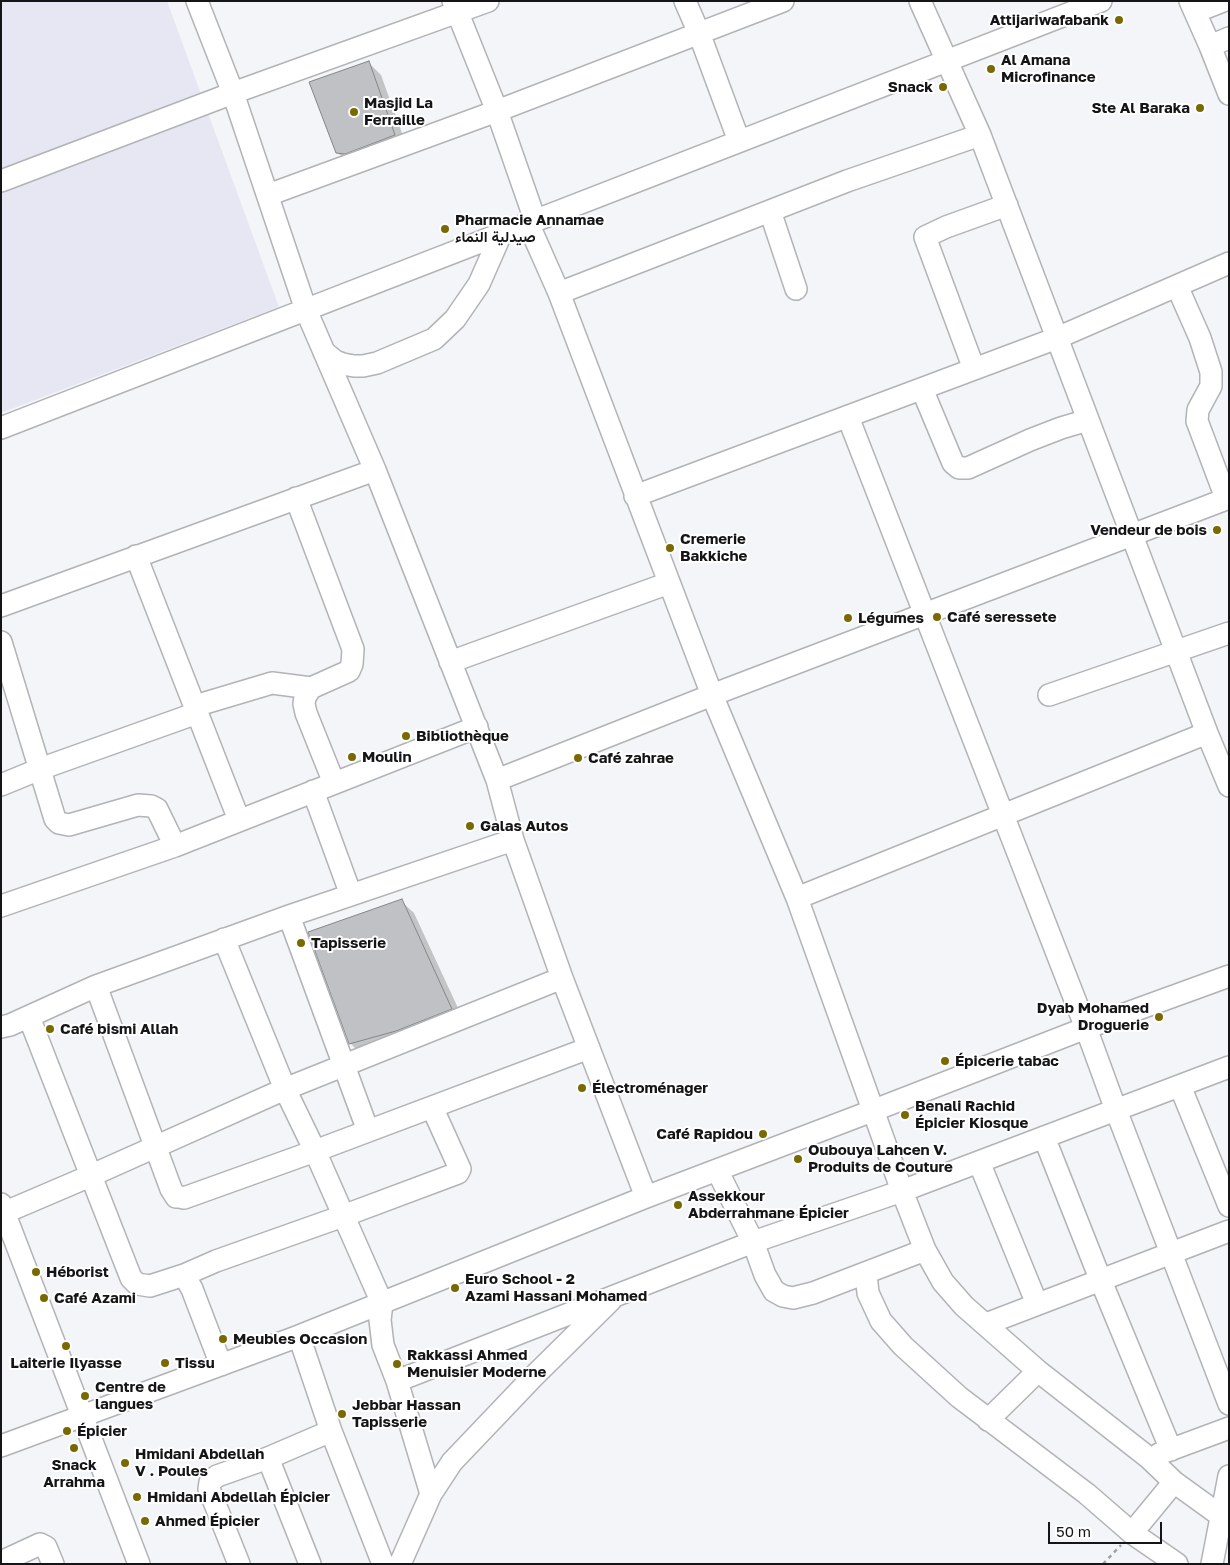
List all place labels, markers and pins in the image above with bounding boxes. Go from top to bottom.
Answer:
place label: Attijariwafabank [990,11,1109,29]
marker: Attijariwafabank [1113,14,1125,26]
place label: Al Amana Microfinance [1001,51,1096,86]
marker: Al Amana Microfinance [985,63,997,75]
place label: Snack [888,78,933,96]
marker: Snack [937,81,949,93]
place label: Masjid La Ferraille [364,94,433,129]
place label: Ste Al Baraka [1091,99,1190,117]
marker: Ste Al Baraka [1194,102,1206,114]
marker: Masjid La Ferraille [348,106,360,118]
place label: Pharmacie Annamae صيدلية النماء [455,211,604,246]
marker: Pharmacie Annamae صيدلية النماء [439,223,451,235]
place label: Vendeur de bois [1090,521,1207,539]
marker: Vendeur de bois [1211,524,1223,536]
place label: Cremerie Bakkiche [680,530,747,565]
marker: Cremerie Bakkiche [664,542,676,554]
place label: Café seressete [947,608,1056,626]
place label: Légumes [858,609,924,627]
marker: Café seressete [931,611,943,623]
marker: Légumes [842,612,854,624]
place label: Bibliothèque [416,727,509,745]
marker: Bibliothèque [400,730,412,742]
place label: Moulin [362,748,411,766]
place label: Café zahrae [588,749,674,767]
marker: Moulin [346,751,358,763]
marker: Café zahrae [572,752,584,764]
place label: Galas Autos [480,817,568,835]
marker: Galas Autos [464,820,476,832]
place label: Tapisserie [311,934,386,952]
marker: Tapisserie [295,937,307,949]
place label: Dyab Mohamed Droguerie [1037,999,1149,1034]
marker: Dyab Mohamed Droguerie [1153,1011,1165,1023]
place label: Café bismi Allah [60,1020,178,1038]
marker: Café bismi Allah [44,1023,56,1035]
place label: Épicerie tabac [955,1052,1059,1070]
marker: Épicerie tabac [939,1055,951,1067]
place label: Électroménager [592,1079,708,1097]
marker: Électroménager [576,1082,588,1094]
place label: Benali Rachid Épicier Kiosque [915,1097,1028,1132]
marker: Benali Rachid Épicier Kiosque [899,1109,911,1121]
place label: Café Rapidou [656,1125,753,1143]
marker: Café Rapidou [757,1128,769,1140]
place label: Oubouya Lahcen V. Produits de Couture [808,1141,953,1176]
marker: Oubouya Lahcen V. Produits de Couture [792,1153,804,1165]
place label: Assekkour Abderrahmane Épicier [688,1187,849,1222]
marker: Assekkour Abderrahmane Épicier [672,1199,684,1211]
place label: Héborist [46,1263,109,1281]
marker: Héborist [30,1266,42,1278]
place label: Euro School - 2 Azami Hassani Mohamed [465,1270,647,1305]
marker: Euro School - 2 Azami Hassani Mohamed [449,1282,461,1294]
place label: Café Azami [54,1289,136,1307]
marker: Café Azami [38,1292,50,1304]
place label: Meubles Occasion [233,1330,367,1348]
marker: Meubles Occasion [217,1333,229,1345]
marker: Laiterie Ilyasse [60,1340,72,1352]
place label: Rakkassi Ahmed Menuisier Moderne [407,1346,546,1381]
place label: Laiterie Ilyasse [10,1354,122,1372]
place label: Tissu [175,1354,215,1372]
marker: Tissu [159,1357,171,1369]
marker: Rakkassi Ahmed Menuisier Moderne [391,1358,403,1370]
place label: Centre de langues [95,1378,166,1413]
marker: Centre de langues [79,1390,91,1402]
place label: Jebbar Hassan Tapisserie [352,1396,461,1431]
marker: Jebbar Hassan Tapisserie [336,1408,348,1420]
place label: Épicier [77,1422,127,1440]
marker: Épicier [61,1425,73,1437]
marker: Snack Arrahma [68,1442,80,1454]
place label: Hmidani Abdellah V . Poules [135,1445,264,1480]
place label: Snack Arrahma [43,1456,105,1491]
marker: Hmidani Abdellah V . Poules [119,1457,131,1469]
place label: Hmidani Abdellah Épicier [147,1488,330,1506]
marker: Hmidani Abdellah Épicier [131,1491,143,1503]
place label: Ahmed Épicier [155,1512,260,1530]
marker: Ahmed Épicier [139,1515,151,1527]

